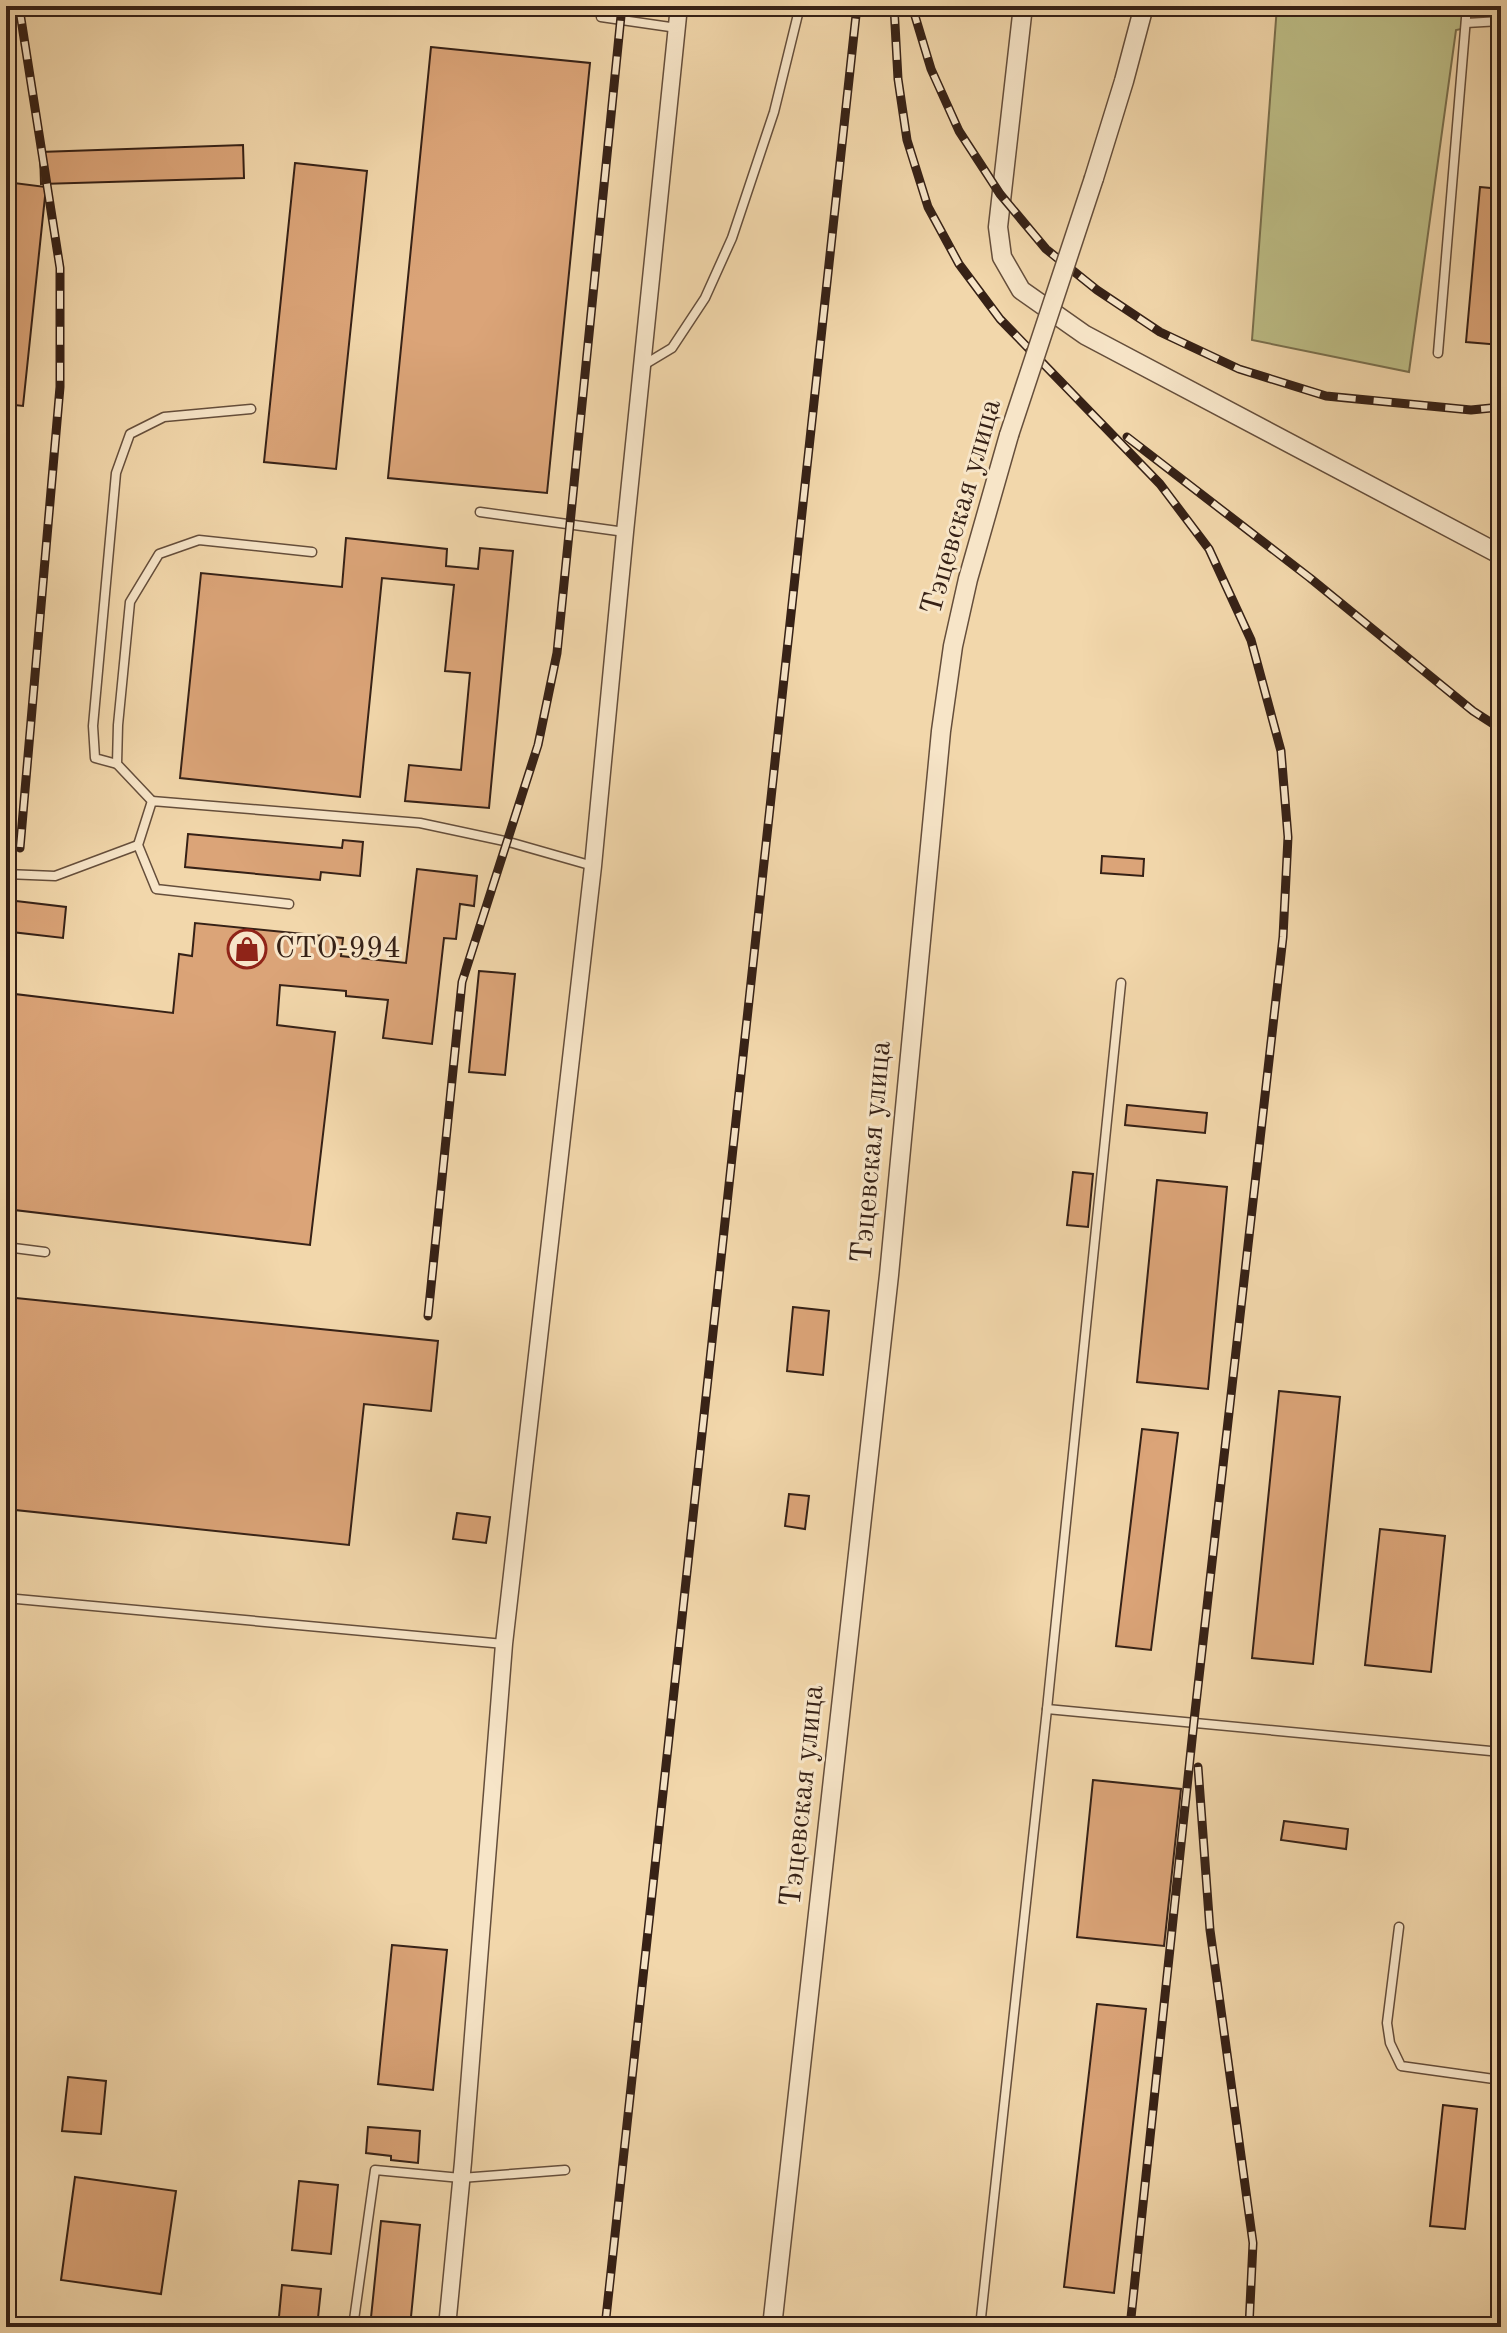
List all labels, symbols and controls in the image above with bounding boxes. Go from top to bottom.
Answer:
street label: Тэцевская улица [917,395,1007,618]
shop icon: СТО-994 [226,928,268,970]
place label: СТО-994 [275,934,401,964]
street label: Тэцевская улица [847,1039,897,1264]
street label: Тэцевская улица [776,1683,830,1909]

